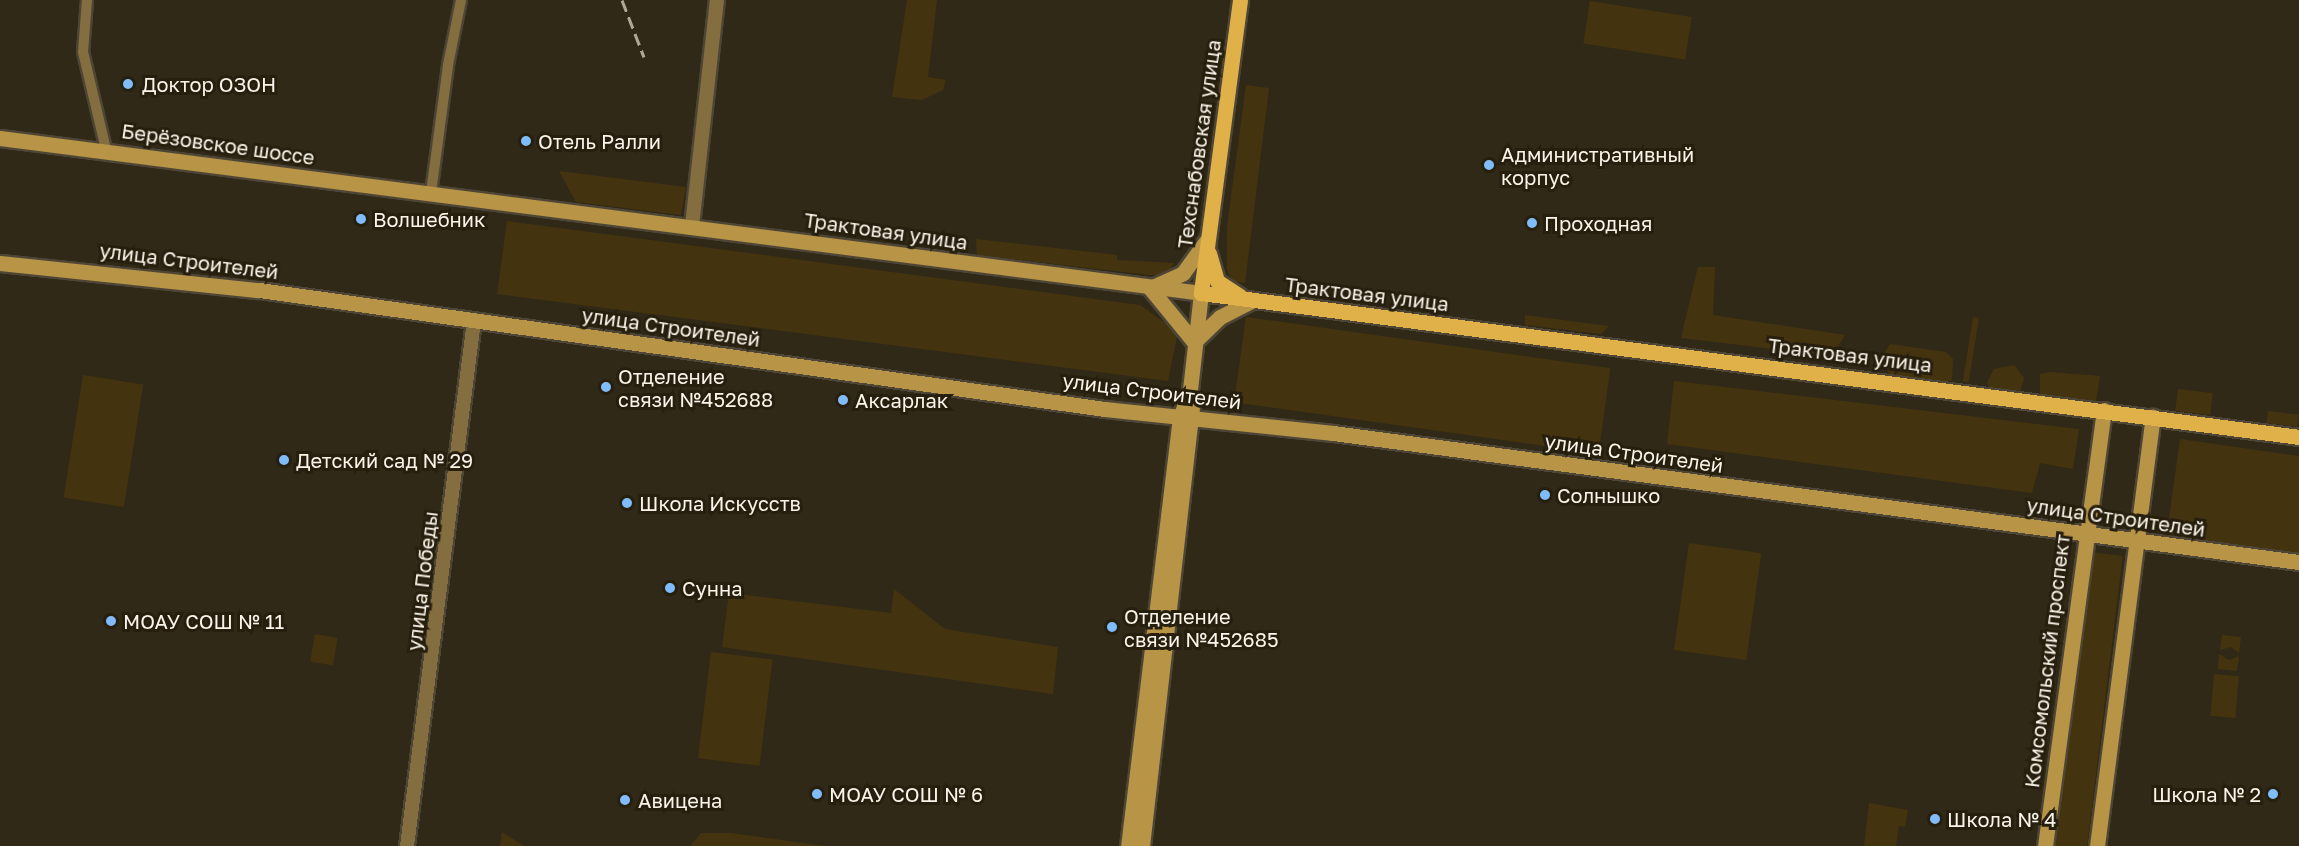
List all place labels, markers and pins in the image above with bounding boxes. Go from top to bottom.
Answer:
place label: Доктор ОЗОН [142,72,276,96]
marker: Доктор ОЗОН [119,75,137,93]
place label: Отель Ралли [538,129,661,153]
marker: Отель Ралли [519,134,533,148]
place label: Административный корпус [1501,142,1694,189]
marker: Административный корпус [1482,158,1496,172]
place label: Волшебник [373,207,485,231]
place label: Проходная [1544,211,1652,235]
marker: Волшебник [354,212,368,226]
marker: Проходная [1525,216,1539,230]
place label: Отделение связи №452688 [618,364,773,411]
marker: Отделение связи №452688 [599,380,613,394]
place label: Аксарлак [855,388,948,412]
marker: Аксарлак [836,393,850,407]
place label: Детский сад № 29 [296,448,473,472]
marker: Детский сад № 29 [277,453,291,467]
place label: Солнышко [1557,483,1660,507]
marker: Солнышко [1538,488,1552,502]
place label: Школа Искусств [639,491,801,515]
marker: Школа Искусств [620,496,634,510]
place label: Сунна [682,576,742,600]
marker: Сунна [663,581,677,595]
place label: Отделение связи №452685 [1124,604,1278,651]
place label: МОАУ СОШ № 11 [123,609,284,633]
marker: МОАУ СОШ № 11 [104,614,118,628]
marker: Отделение связи №452685 [1105,620,1119,634]
place label: МОАУ СОШ № 6 [829,782,983,806]
place label: Школа № 2 [2152,782,2261,806]
marker: МОАУ СОШ № 6 [810,787,824,801]
marker: Школа № 2 [2266,787,2280,801]
place label: Авицена [638,788,722,812]
marker: Авицена [616,791,634,809]
place label: Школа № 4 [1947,807,2056,831]
marker: Школа № 4 [1928,812,1942,826]

